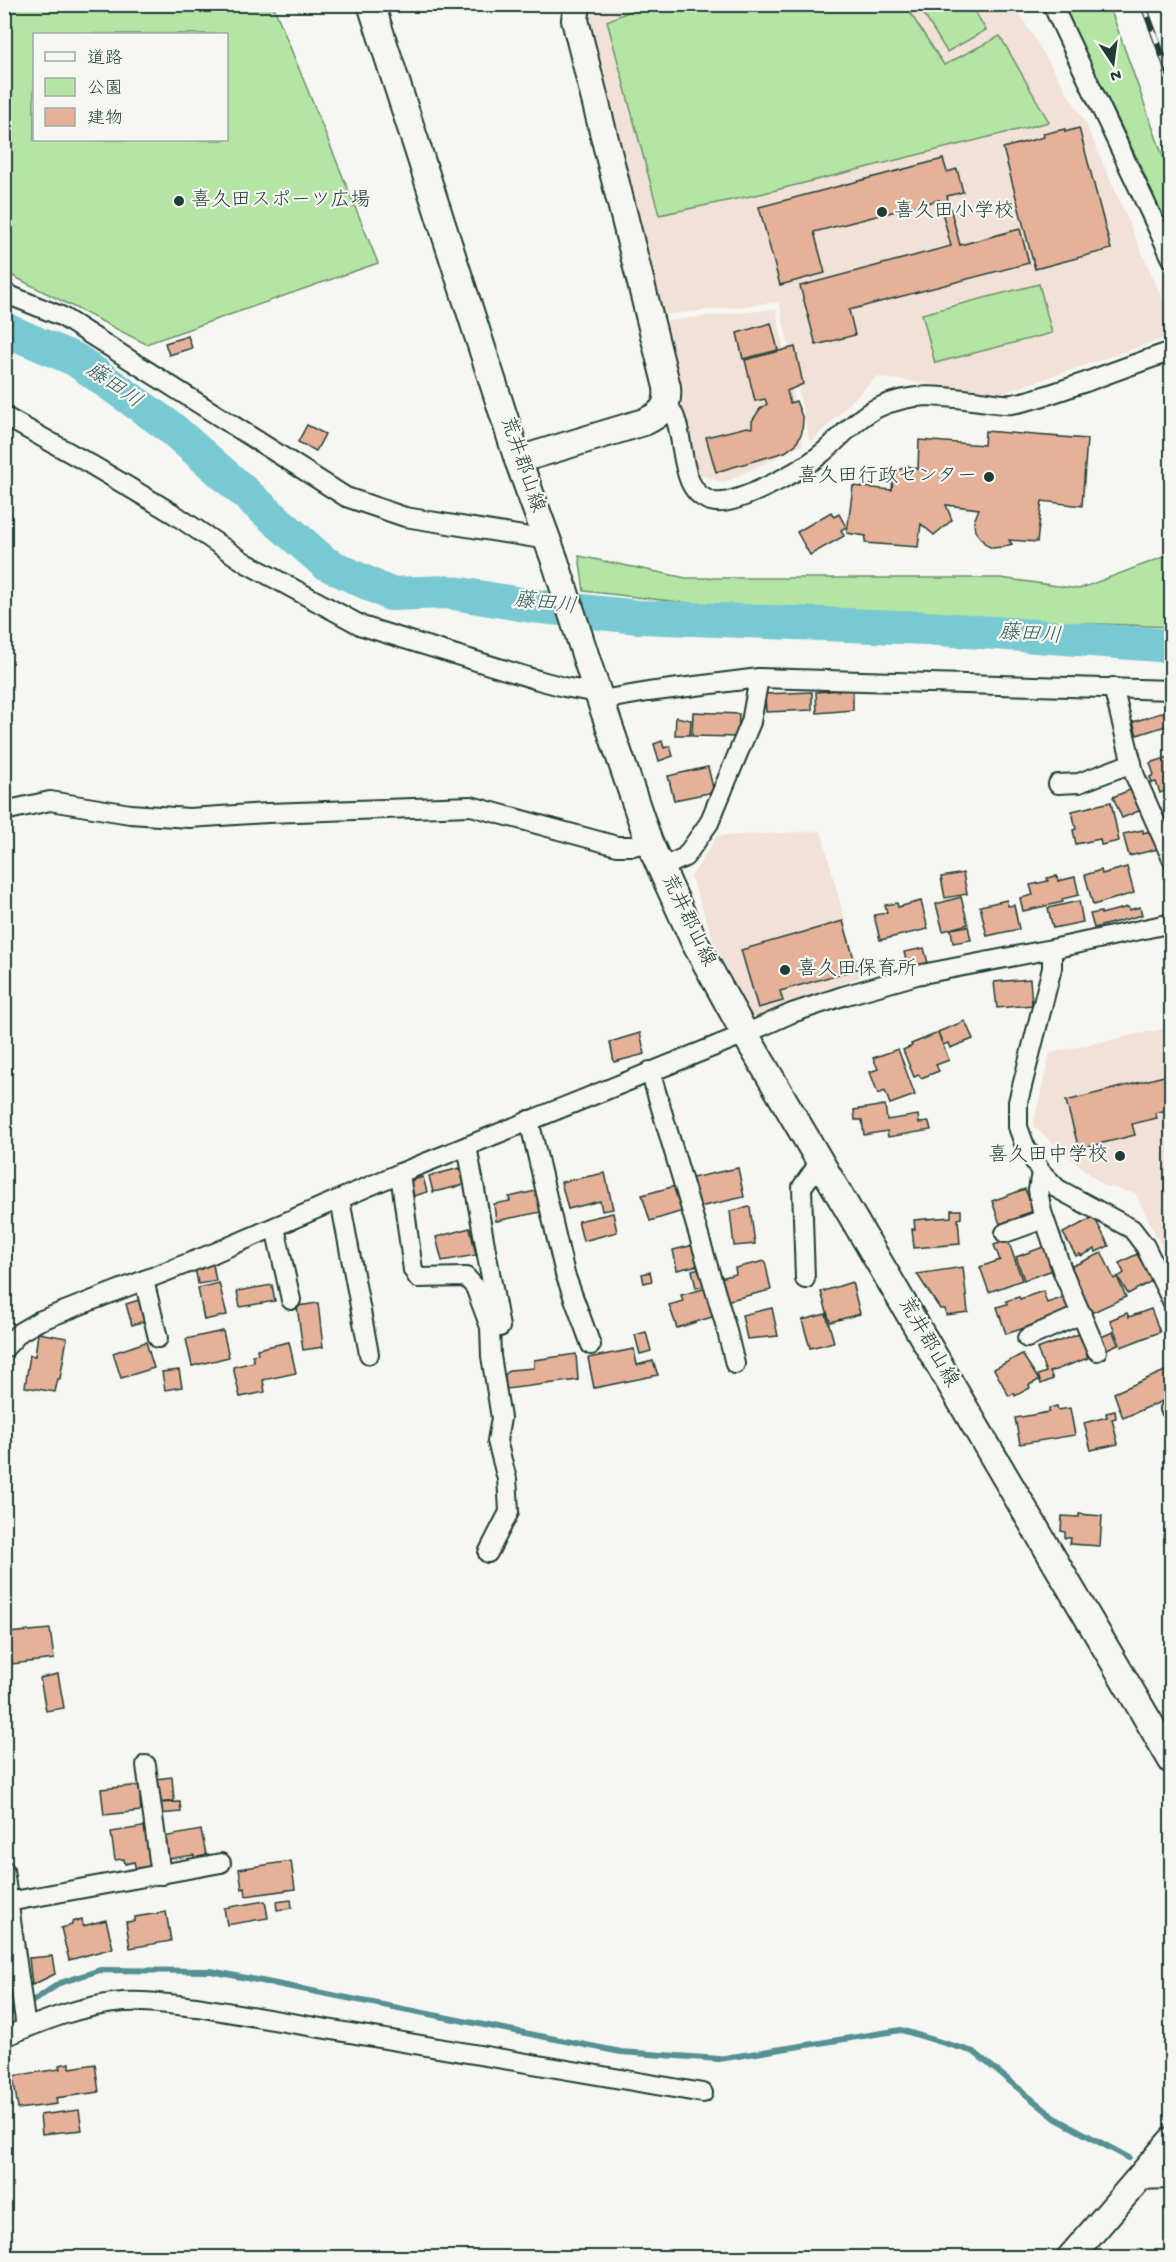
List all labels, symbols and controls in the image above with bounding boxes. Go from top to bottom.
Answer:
legend [33,33,228,141]
north arrow [1083,33,1143,93]
text: 道路 [87,48,123,70]
text: N [1108,64,1123,85]
text: 公園 [87,79,123,100]
text: 建物 [87,108,123,130]
place label: 喜久田スポーツ広場 [191,188,371,213]
marker: 喜久田スポーツ広場 [172,194,186,208]
place label: 喜久田小学校 [894,199,1014,224]
marker: 喜久田小学校 [875,205,889,219]
water label: 藤田川 [80,357,147,415]
street label: 荒井郡山線 [494,413,550,516]
place label: 喜久田行政センター [798,464,977,489]
marker: 喜久田行政センター [982,470,996,484]
water label: 藤田川 [512,587,578,621]
water label: 藤田川 [998,619,1062,651]
street label: 荒井郡山線 [655,870,721,971]
place label: 喜久田保育所 [797,957,917,982]
marker: 喜久田保育所 [778,963,792,977]
place label: 喜久田中学校 [988,1143,1108,1168]
marker: 喜久田中学校 [1113,1149,1127,1163]
street label: 荒井郡山線 [892,1293,964,1392]

